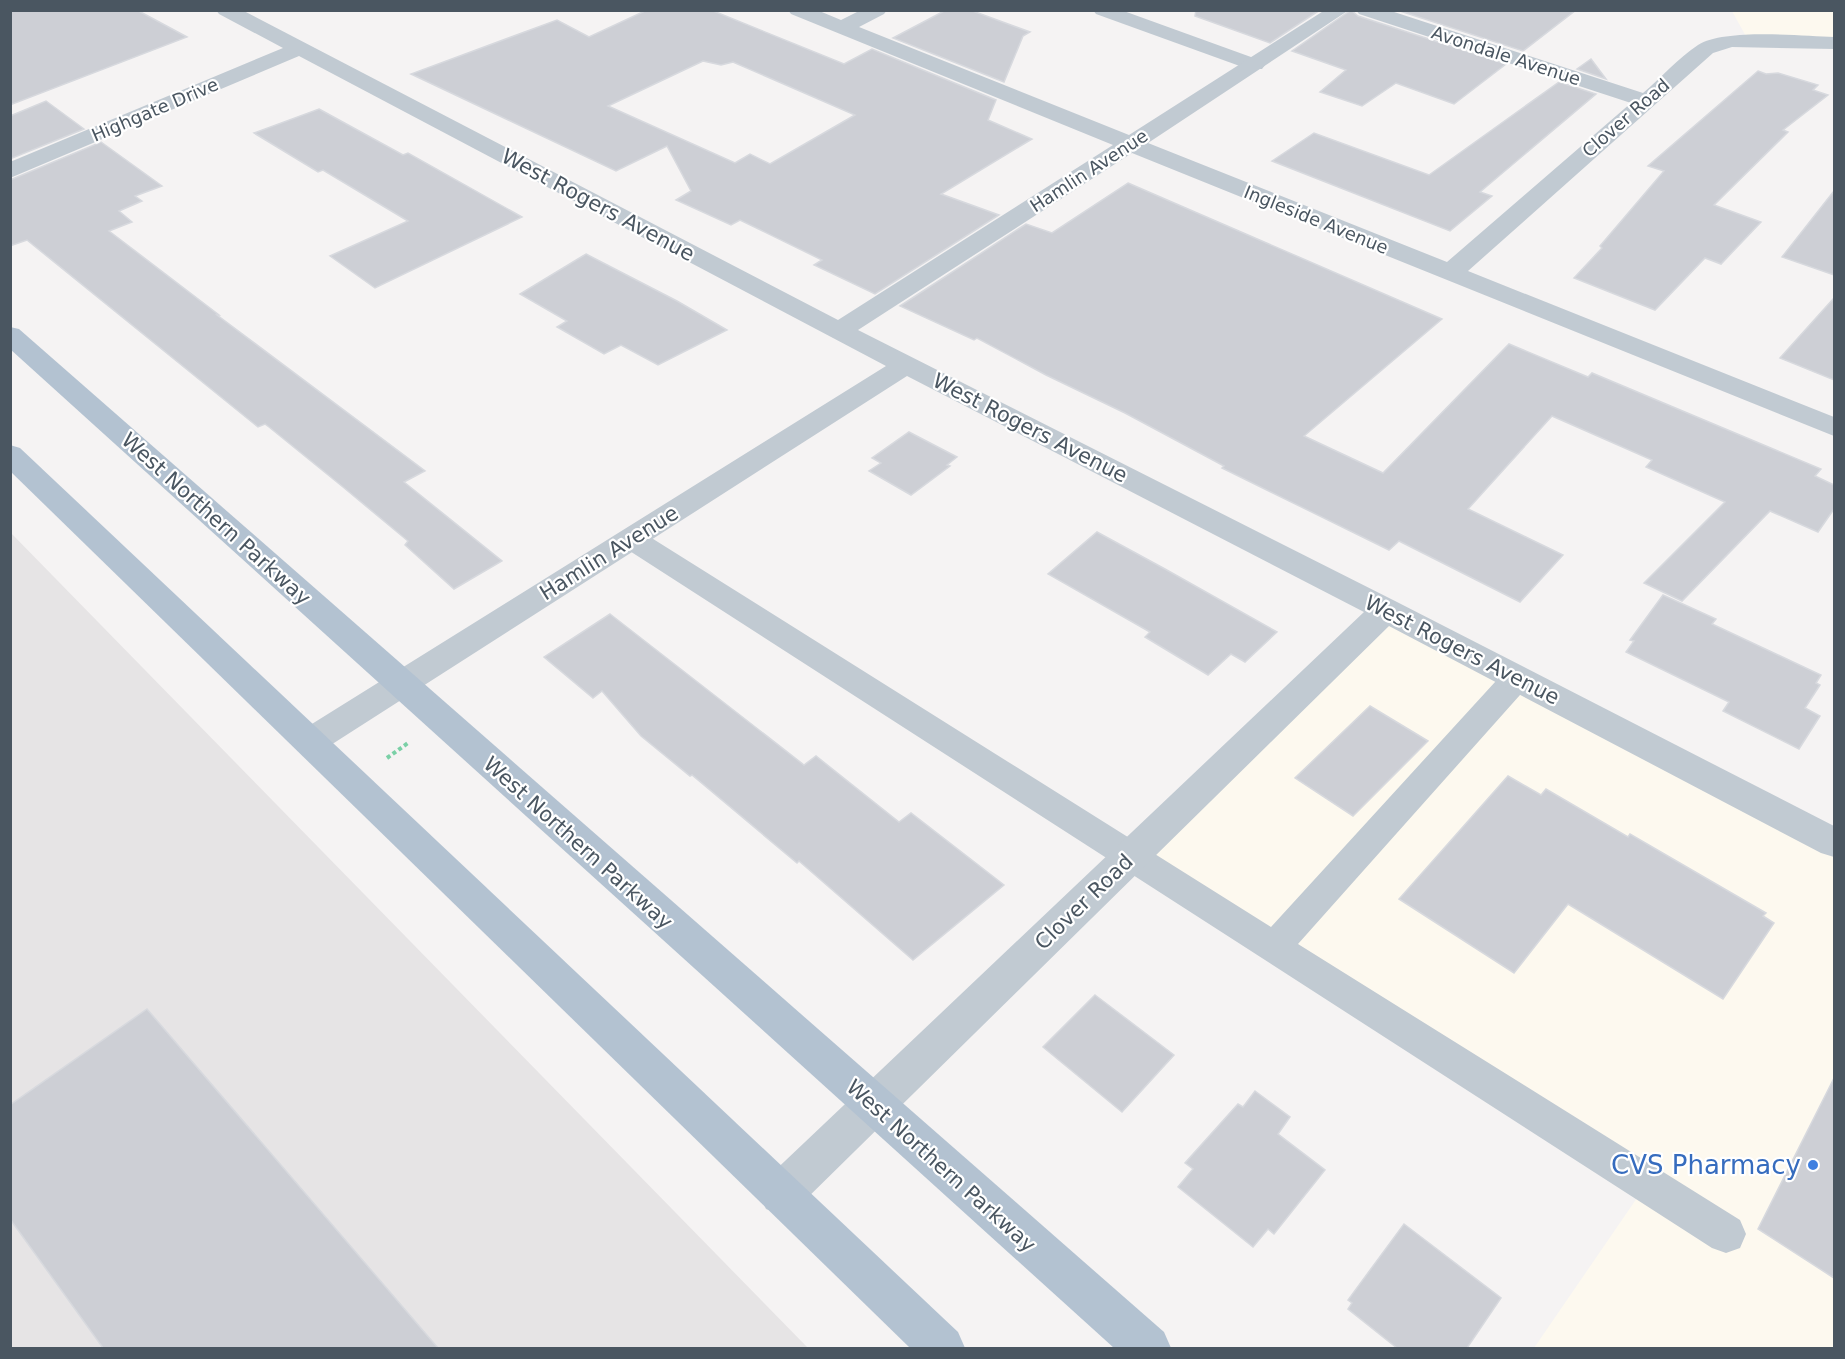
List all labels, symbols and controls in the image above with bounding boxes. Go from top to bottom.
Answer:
street label: Avondale Avenue [1429,22,1583,90]
street label: Highgate Drive [88,73,221,146]
street label: Clover Road [1578,74,1674,161]
street label: Hamlin Avenue [1026,125,1152,216]
street label: West Rogers Avenue [497,144,699,266]
street label: Ingleside Avenue [1241,181,1391,258]
street label: West Rogers Avenue [929,368,1131,488]
street label: West Northern Parkway [117,428,315,610]
street label: Hamlin Avenue [535,501,683,605]
street label: West Rogers Avenue [1361,590,1563,710]
street label: West Northern Parkway [479,752,677,934]
street label: Clover Road [1030,849,1138,955]
street label: West Northern Parkway [842,1075,1040,1257]
place label: CVS Pharmacy [1611,1150,1801,1180]
marker: CVS Pharmacy [1806,1158,1820,1172]

